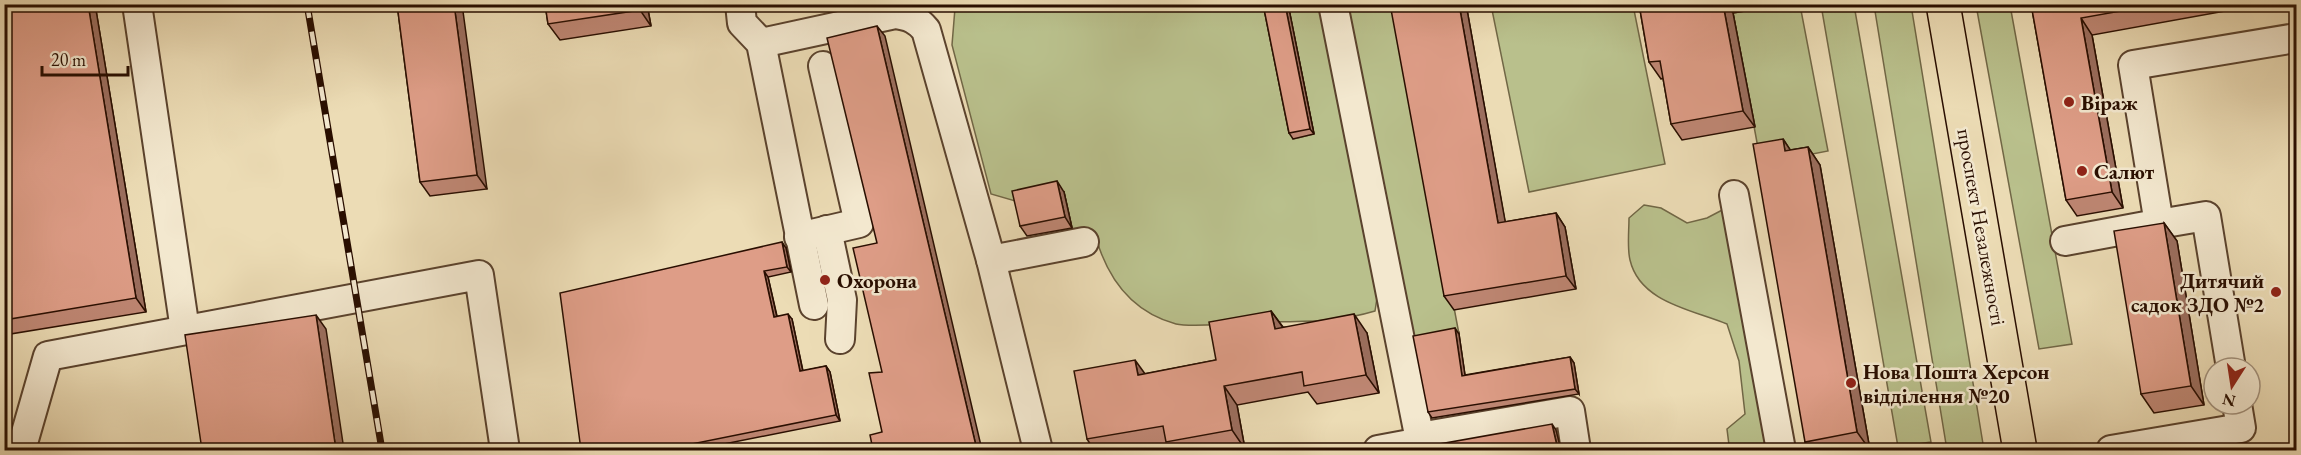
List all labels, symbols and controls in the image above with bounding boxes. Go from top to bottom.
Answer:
scale bar [42,39,128,77]
text: 20 m [51,48,86,71]
place label: Віраж [2081,89,2138,116]
marker: Віраж [2062,95,2076,109]
street label: проспект Незалежності [1951,126,2013,328]
place label: Салют [2094,158,2155,185]
marker: Салют [2075,164,2089,178]
place label: Охорона [837,267,918,294]
place label: Дитячий садок ЗДО №2 [2131,267,2264,318]
marker: Охорона [818,273,832,287]
marker: Дитячий садок ЗДО №2 [2269,285,2283,299]
north arrow [2202,356,2262,416]
place label: Нова Пошта Херсон відділення №20 [1863,358,2049,409]
marker: Нова Пошта Херсон відділення №20 [1844,376,1858,390]
text: N [2220,389,2238,412]

